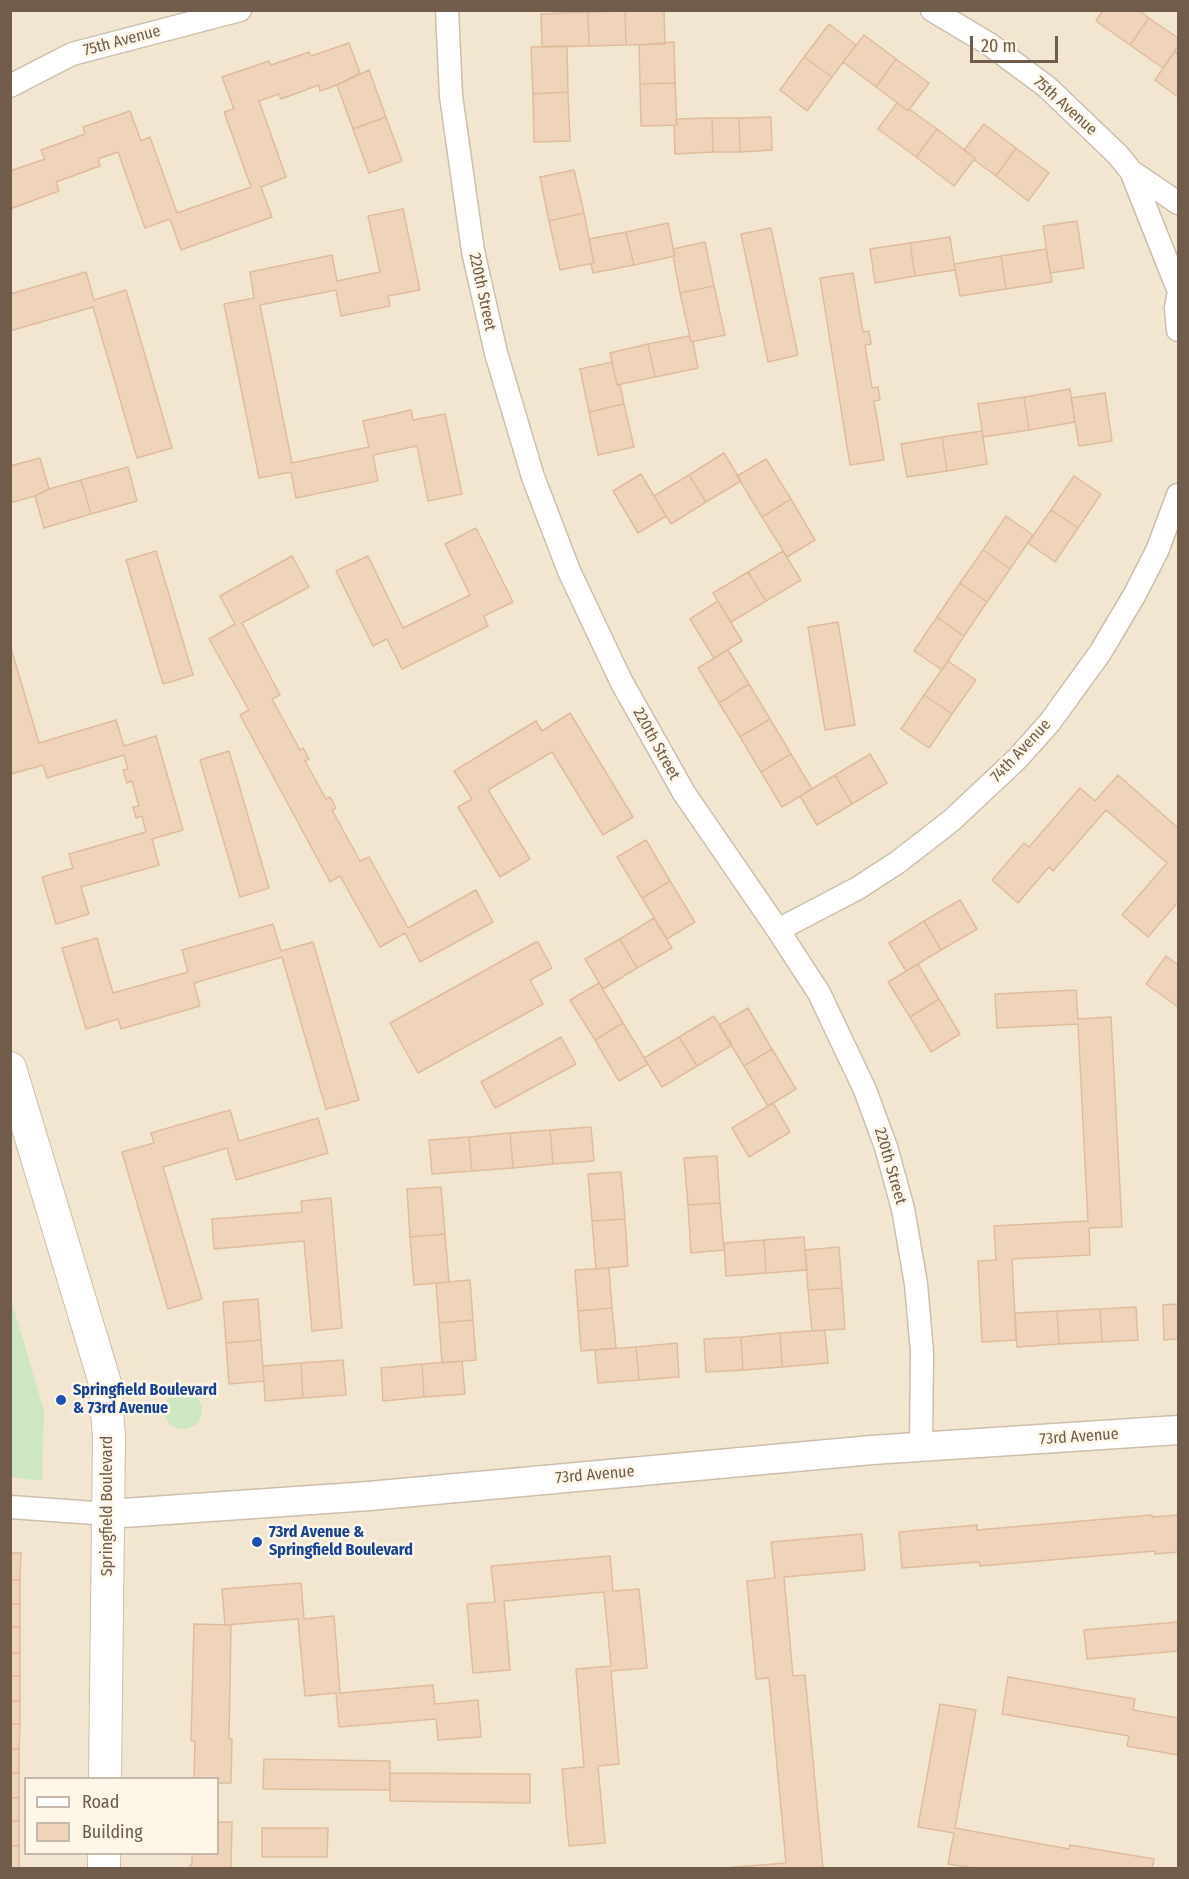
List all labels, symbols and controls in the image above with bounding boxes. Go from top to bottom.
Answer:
street label: 75th Avenue [81,22,163,60]
scale bar [973,24,1062,62]
text: 20 m [981,35,1016,57]
street label: 75th Avenue [1029,72,1101,140]
street label: 220th Street [464,251,500,333]
street label: 220th Street [628,705,684,783]
street label: 74th Avenue [987,715,1055,787]
street label: 220th Street [870,1125,910,1207]
place label: Springfield Boulevard & 73rd Avenue [73,1381,217,1419]
marker: Springfield Boulevard & 73rd Avenue [54,1393,68,1407]
street label: 73rd Avenue [1039,1425,1119,1449]
street label: Springfield Boulevard [98,1436,118,1576]
street label: 73rd Avenue [555,1462,635,1488]
place label: 73rd Avenue & Springfield Boulevard [269,1523,413,1561]
marker: 73rd Avenue & Springfield Boulevard [250,1535,264,1549]
legend [24,1777,219,1855]
text: Road [82,1791,119,1813]
text: Building [82,1821,143,1843]

